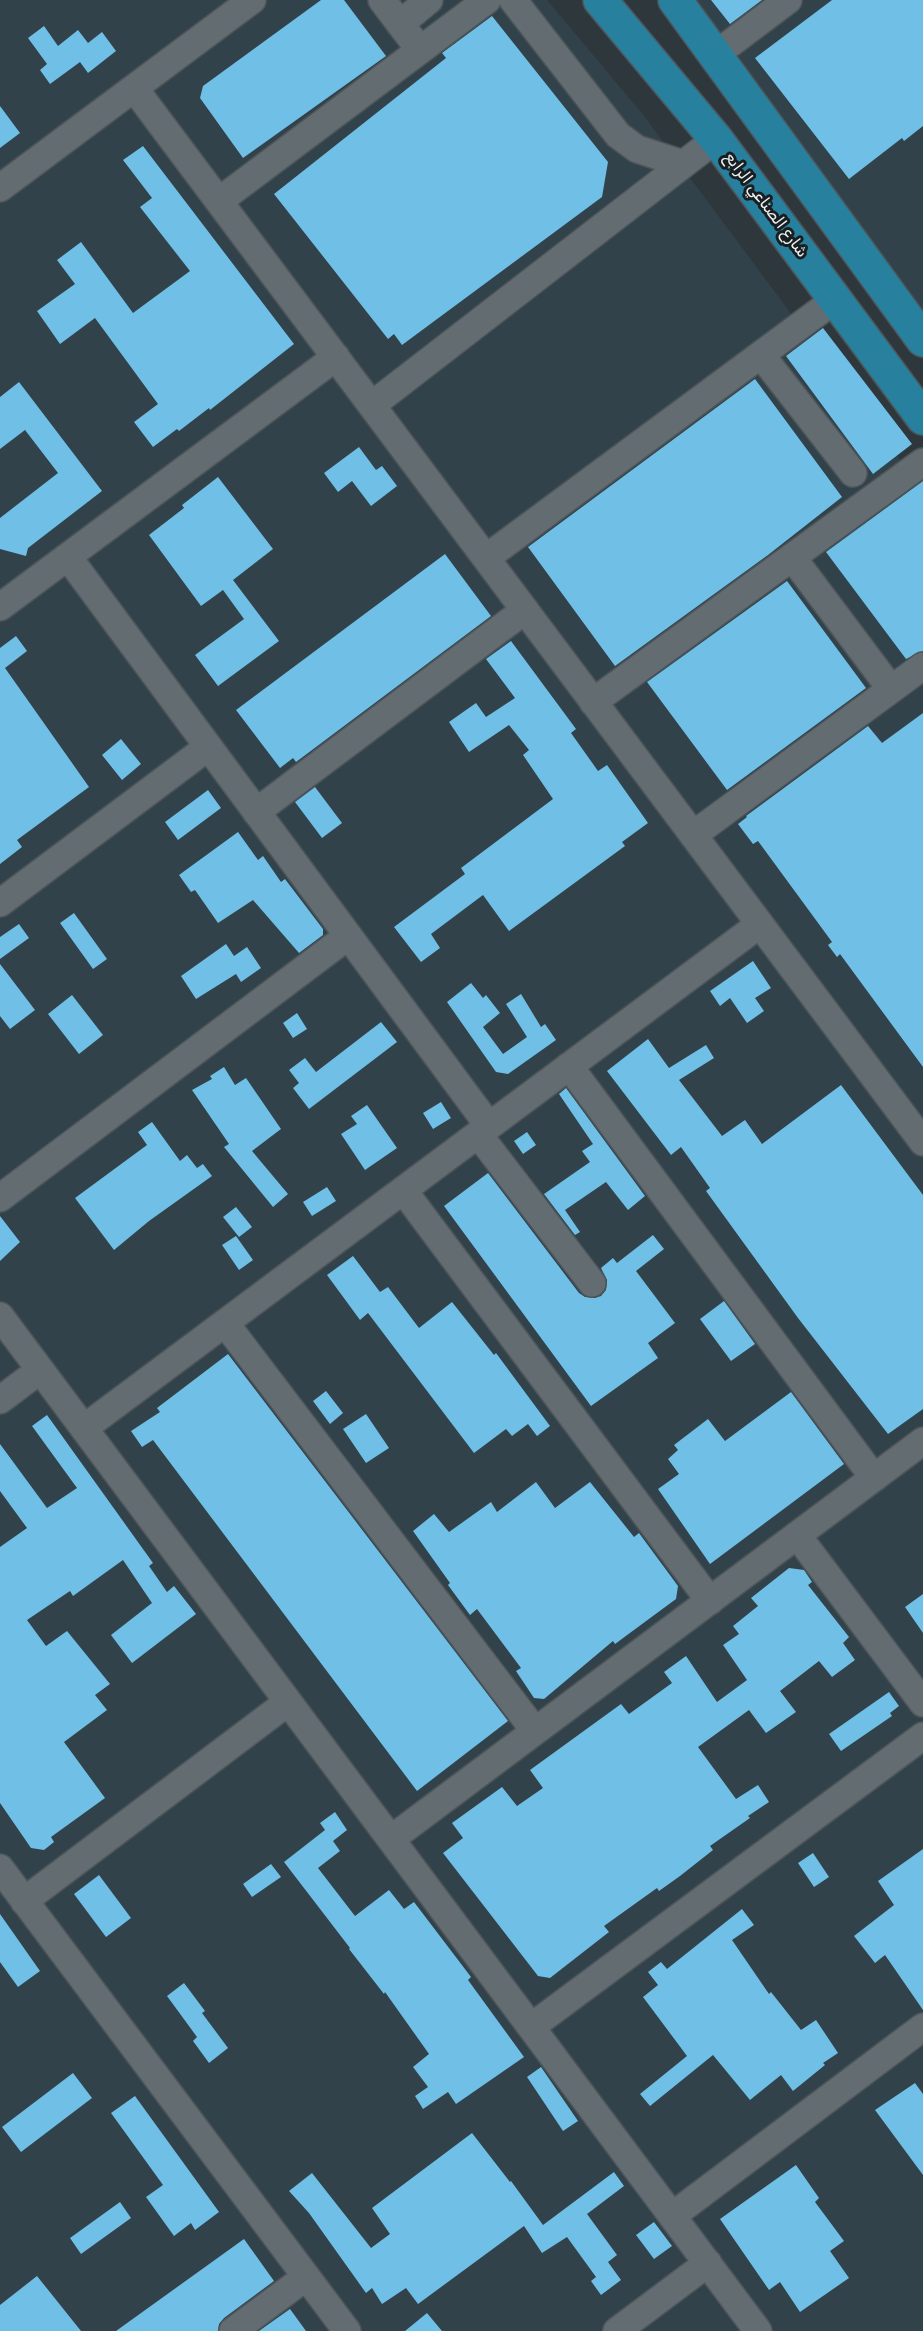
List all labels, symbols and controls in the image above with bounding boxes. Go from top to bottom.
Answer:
street label: شارع الصناعي الرابع [720,149,812,261]

